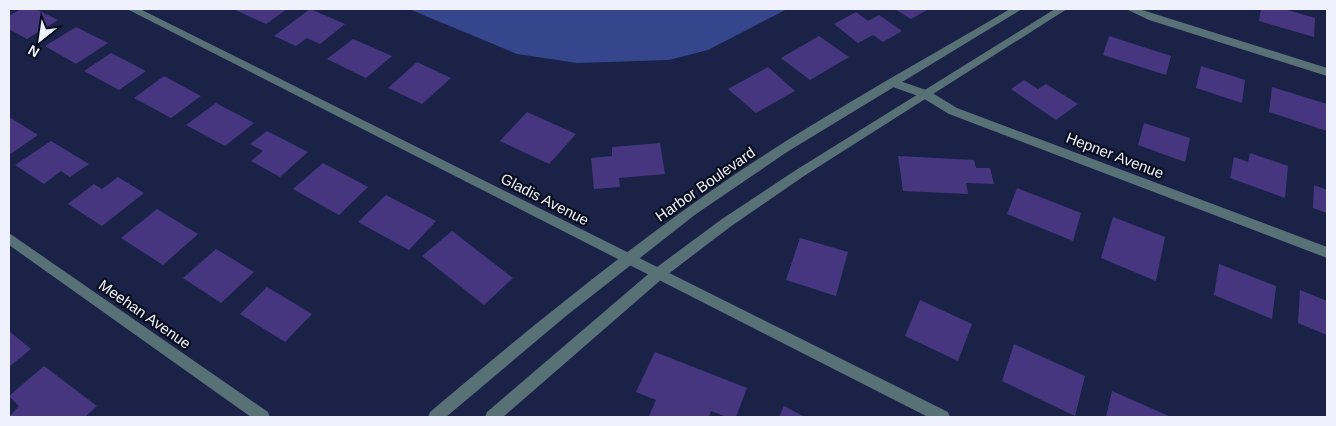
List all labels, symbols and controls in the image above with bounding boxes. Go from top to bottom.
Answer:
north arrow [15,15,65,65]
text: N [25,42,42,61]
street label: Hepner Avenue [1064,129,1166,181]
street label: Harbor Boulevard [652,143,758,225]
street label: Gladis Avenue [498,170,592,228]
street label: Meehan Avenue [96,276,194,352]

